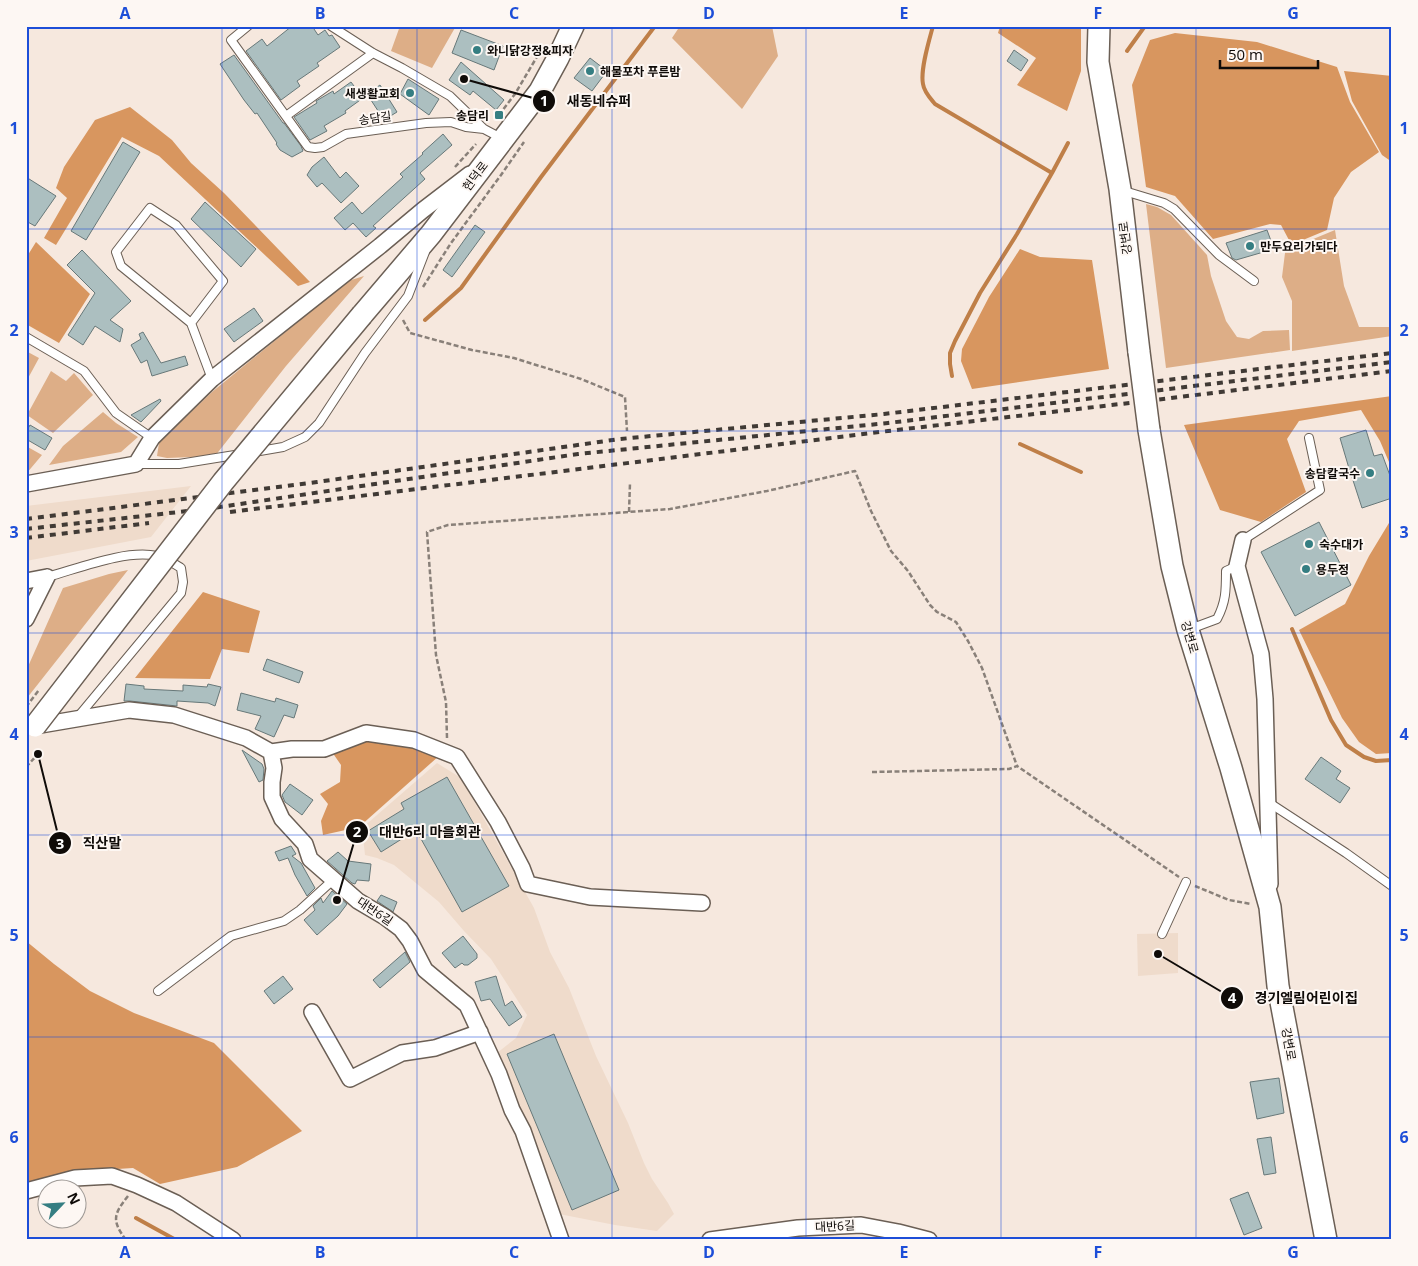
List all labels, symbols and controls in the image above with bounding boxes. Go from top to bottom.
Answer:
text: A [119,2,131,24]
text: B [315,2,325,24]
text: C [509,2,519,24]
text: D [703,2,715,24]
text: E [900,2,909,24]
text: F [1094,2,1102,24]
text: G [1287,2,1299,24]
scale bar [1220,38,1318,70]
place label: 와니닭강정&피자 [487,42,573,59]
marker: 와니닭강정&피자 [471,44,483,56]
text: 50 m [1228,44,1263,64]
place label: 해물포차 푸른밤 [600,63,680,80]
marker: 해물포차 푸른밤 [584,65,596,77]
place label: 새생활교회 [345,85,400,102]
callout: 새동네슈퍼 [531,86,641,115]
marker: 새생활교회 [404,87,416,99]
text: 1 [540,90,548,110]
text: 새동네슈퍼 [567,91,631,110]
street label: 송담길 [357,107,393,129]
place label: 송담리 [456,107,489,124]
marker: 송담리 [493,109,505,121]
text: 1 [9,117,19,139]
text: 1 [1399,117,1409,139]
street label: 현덕로 [458,158,492,194]
street label: 강변로 [1115,221,1135,255]
place label: 만두요리가되다 [1260,238,1337,255]
marker: 만두요리가되다 [1244,240,1256,252]
text: 2 [9,319,19,341]
text: 2 [1399,319,1409,341]
place label: 송담칼국수 [1305,465,1360,482]
marker: 송담칼국수 [1364,467,1376,479]
text: 3 [9,521,19,543]
text: 3 [1399,521,1409,543]
place label: 숙수대가 [1319,536,1363,553]
marker: 숙수대가 [1303,538,1315,550]
place label: 용두정 [1316,561,1349,578]
marker: 용두정 [1300,563,1312,575]
street label: 강변로 [1177,619,1203,655]
text: 4 [9,723,19,745]
text: 4 [1399,723,1409,745]
callout: 대반6리 마을회관 [344,817,491,846]
text: 2 [353,821,362,841]
text: 대반6리 마을회관 [379,822,481,841]
callout: 직산말 [48,829,131,858]
text: 3 [56,833,64,853]
text: 직산말 [83,833,121,852]
street label: 대반6길 [354,893,396,929]
text: 5 [9,924,19,946]
text: 5 [1399,924,1409,946]
callout: 경기엘림어린이집 [1219,983,1367,1012]
text: 4 [1228,987,1237,1007]
text: 경기엘림어린이집 [1254,988,1358,1007]
street label: 강변로 [1278,1026,1300,1062]
text: 6 [9,1126,19,1148]
text: 6 [1399,1126,1409,1148]
north arrow [38,1178,88,1228]
text: N [63,1189,85,1207]
street label: 대반6길 [815,1216,855,1236]
text: A [119,1241,131,1263]
text: B [315,1241,325,1263]
text: C [509,1241,519,1263]
text: D [703,1241,715,1263]
text: E [900,1241,909,1263]
text: F [1094,1241,1102,1263]
text: G [1287,1241,1299,1263]

